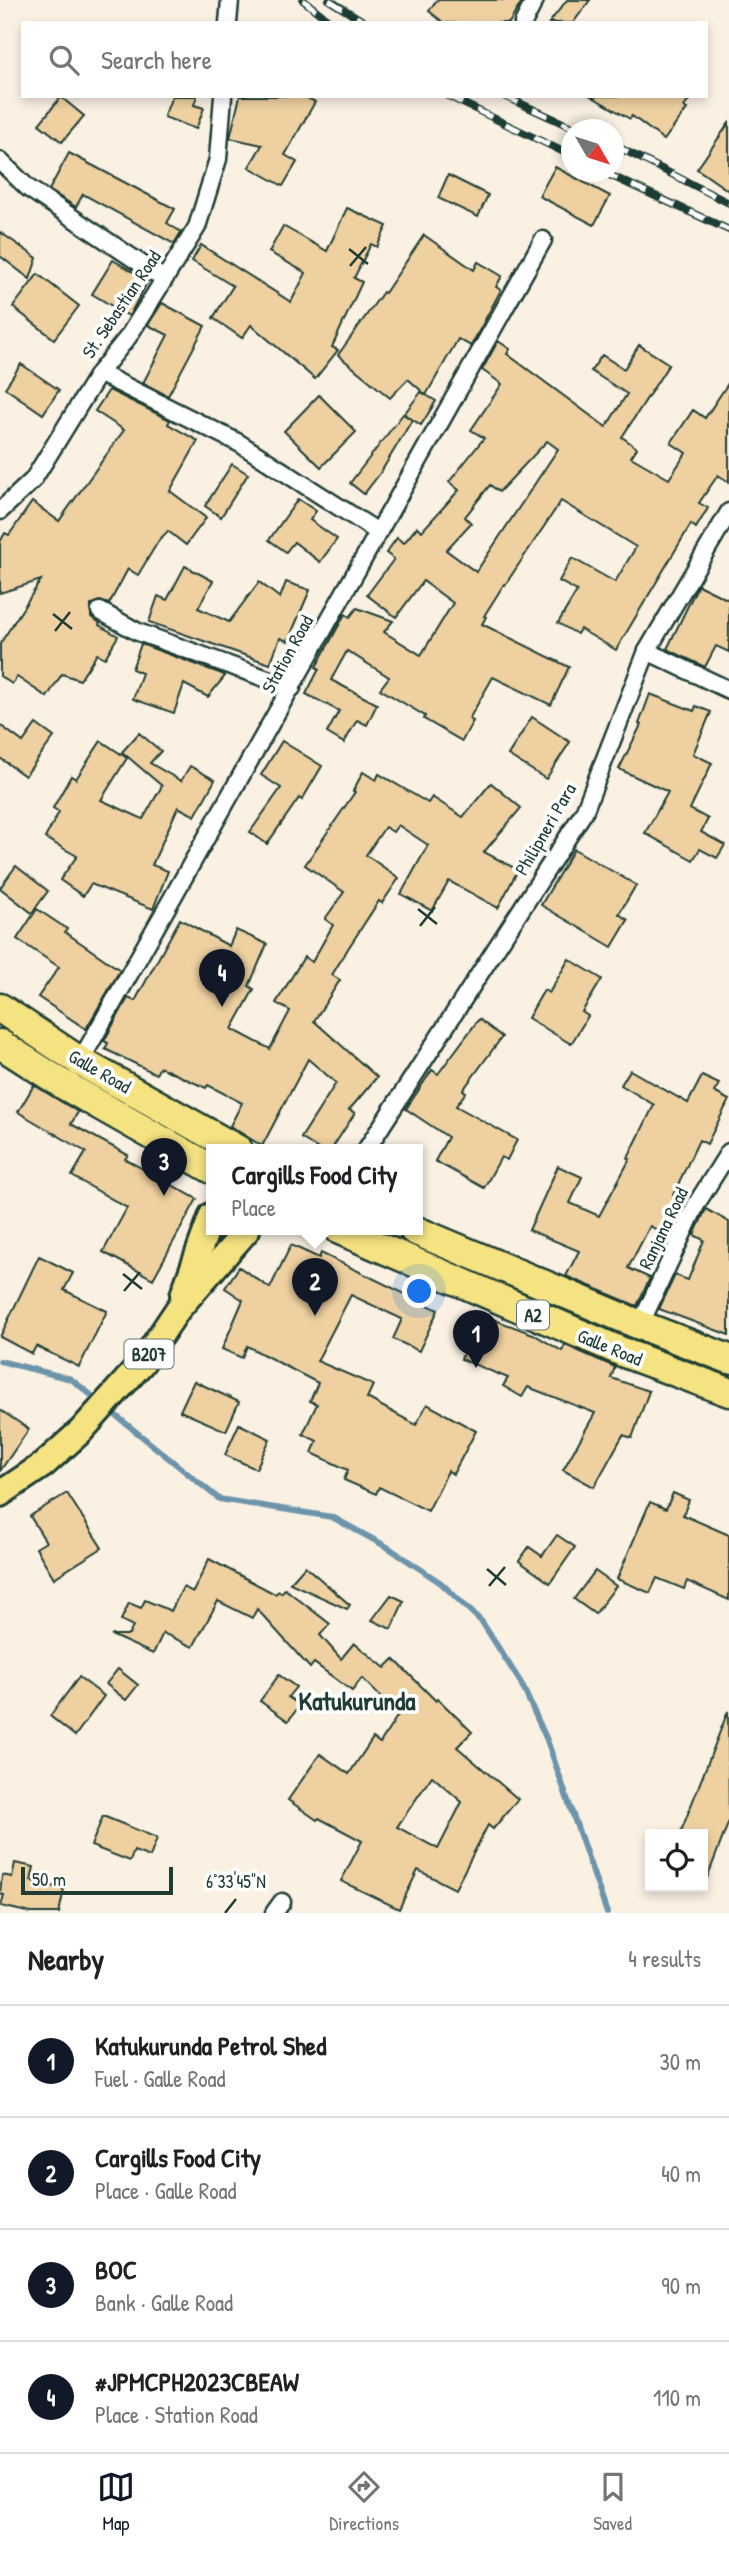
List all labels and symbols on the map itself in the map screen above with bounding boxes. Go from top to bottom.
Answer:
north arrow [561,119,624,182]
street label: St. Sebastian Road [75,244,167,363]
street label: Station Road [255,610,319,698]
street label: Philipneri Para [508,778,582,880]
pin: 4 [199,949,245,1007]
street label: Galle Road [64,1043,136,1100]
pin: 3 [141,1138,187,1196]
street label: Ranjana Road [632,1182,694,1273]
pin: 2 [292,1258,338,1316]
your location [402,1274,436,1308]
road number: A2 [517,1300,549,1330]
pin: 1 [453,1310,499,1368]
street label: Galle Road [574,1322,647,1372]
road number: B207 [124,1339,174,1368]
district label: Katukurunda [299,1683,416,1718]
scale bar [21,1864,173,1896]
text: 6°33'45"N [206,1869,266,1894]

